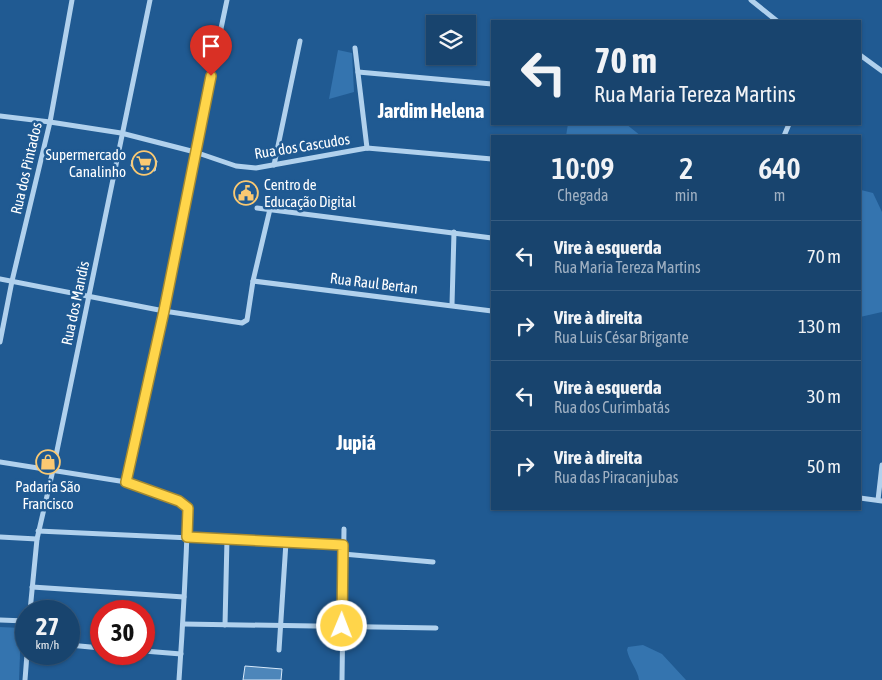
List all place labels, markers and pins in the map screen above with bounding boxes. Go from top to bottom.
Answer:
pin [190,25,232,76]
place label: Supermercado Canalinho [45,146,126,180]
supermarket icon: Supermercado Canalinho [131,150,157,176]
place label: Centro de Educação Digital [264,176,356,210]
public building icon: Centro de Educação Digital [233,180,259,206]
shop icon: Padaria São Francisco [35,449,61,475]
place label: Padaria São Francisco [15,478,81,512]

